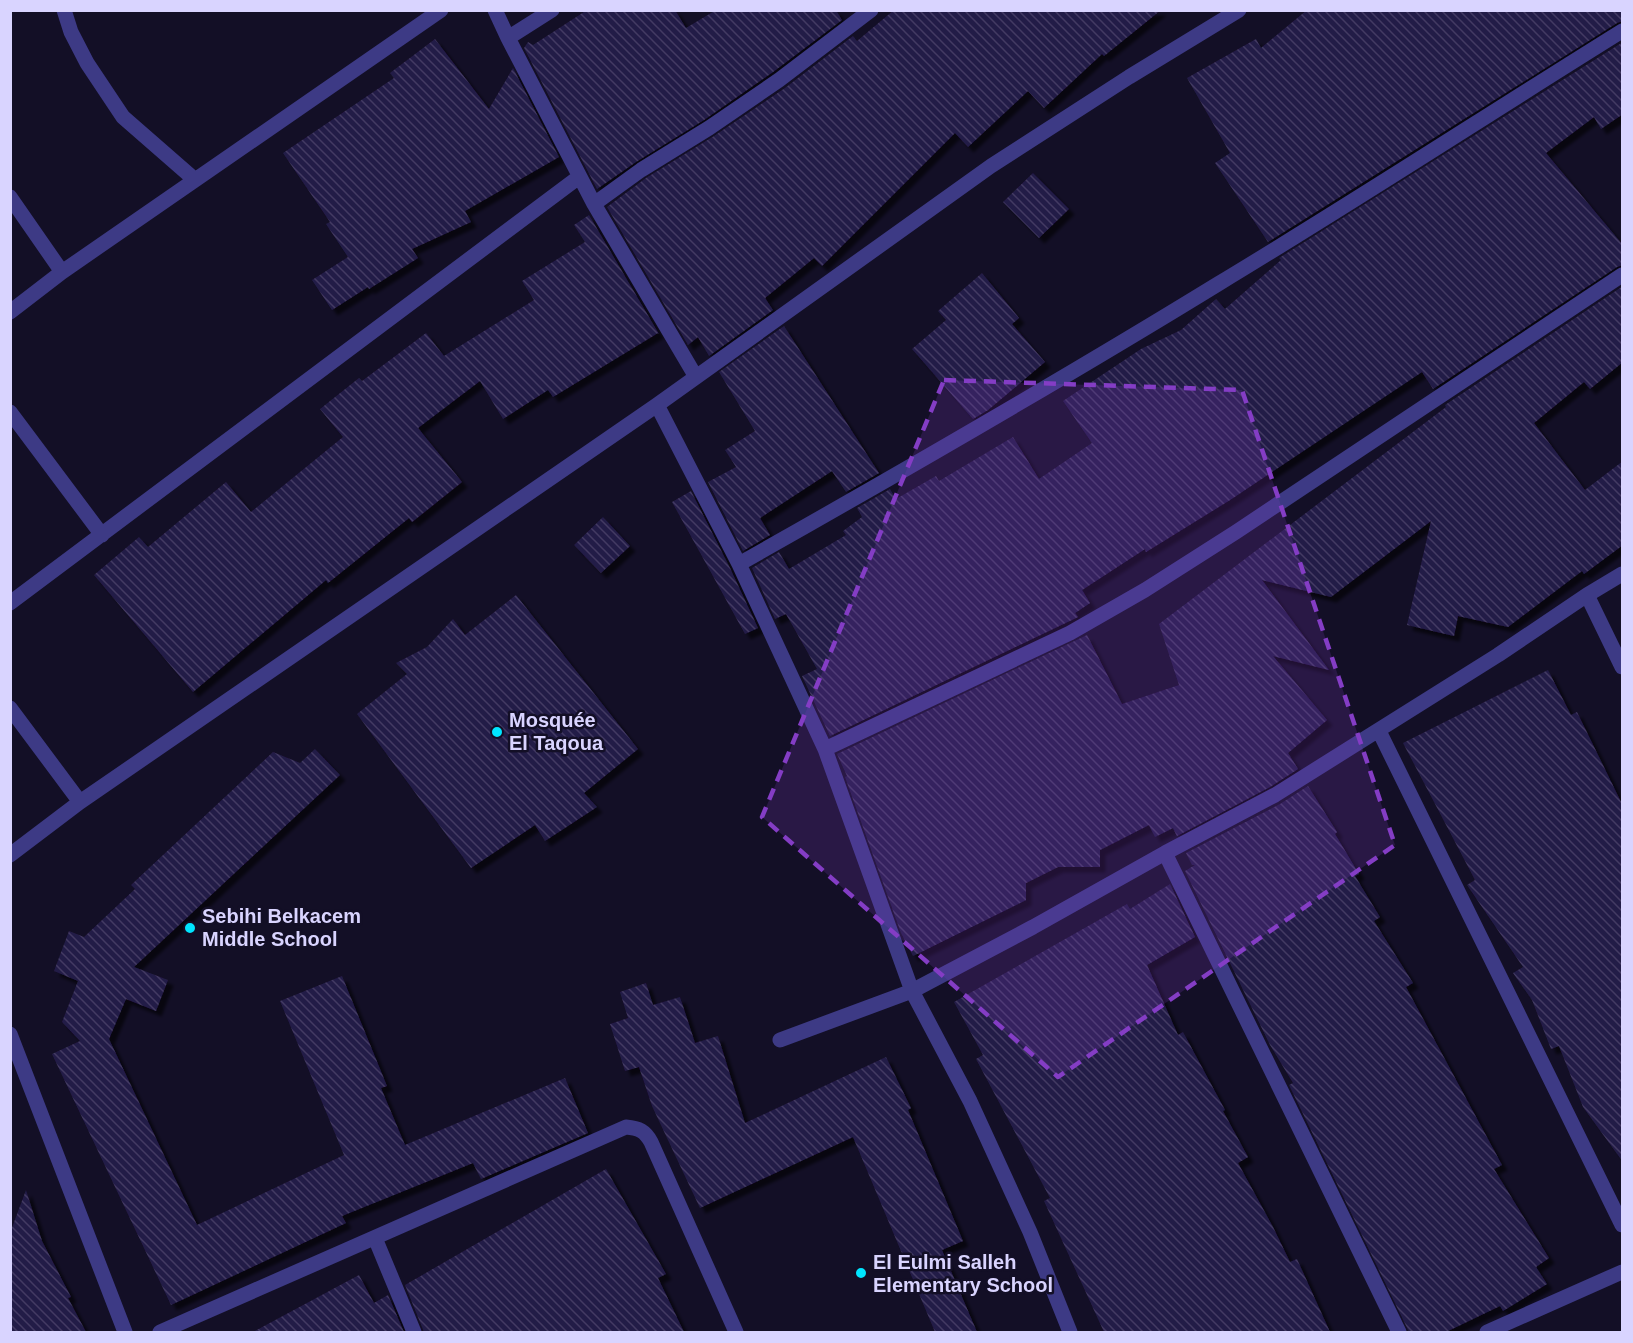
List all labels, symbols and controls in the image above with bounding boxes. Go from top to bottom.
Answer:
place label: Mosquée El Taqoua [509,709,604,754]
marker: Mosquée El Taqoua [490,725,504,739]
place label: Sebihi Belkacem Middle School [202,905,361,950]
marker: Sebihi Belkacem Middle School [183,921,197,935]
place label: El Eulmi Salleh Elementary School [873,1251,1053,1296]
marker: El Eulmi Salleh Elementary School [854,1266,868,1280]

